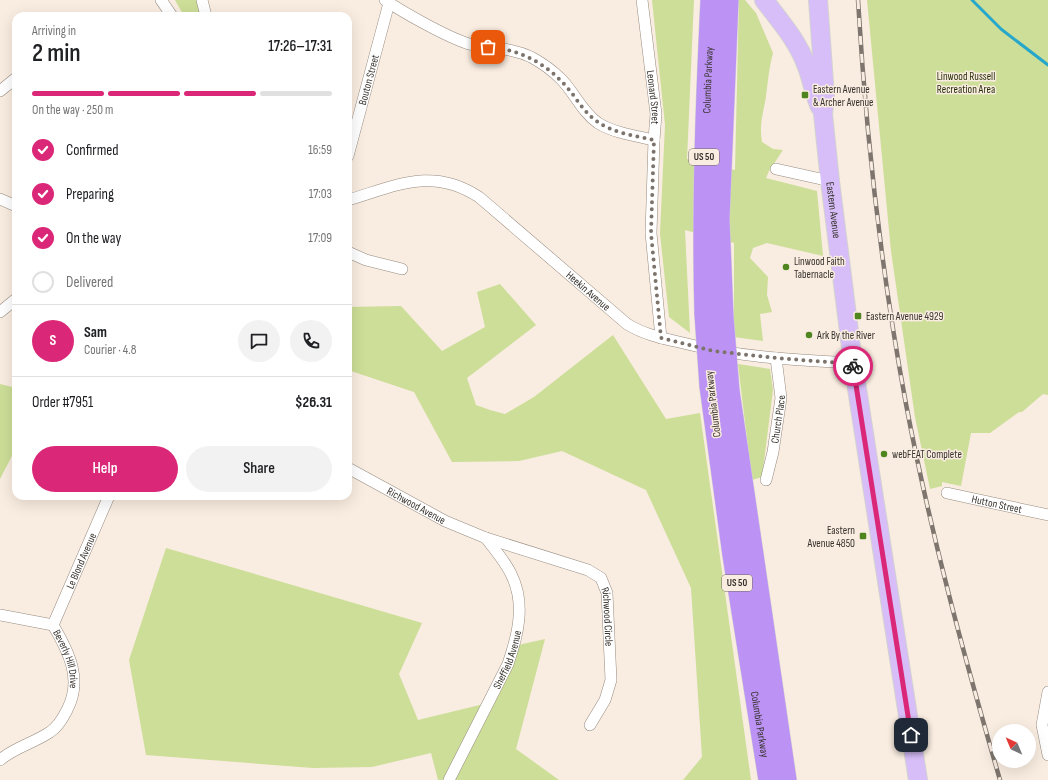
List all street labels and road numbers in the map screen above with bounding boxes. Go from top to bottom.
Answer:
street label: Columbia Parkway [700,46,715,114]
street label: Bouton Street [355,52,382,106]
street label: Leonard Street [644,69,663,126]
road number: US 50 [689,149,719,165]
street label: Eastern Avenue [824,181,844,239]
street label: Heekin Avenue [564,268,613,313]
street label: Columbia Parkway [702,369,724,438]
street label: Church Place [768,395,788,444]
street label: Richwood Avenue [385,484,448,527]
street label: Hutton Street [970,492,1024,516]
street label: Le Blond Avenue [63,531,99,591]
road number: US 50 [722,575,752,591]
street label: Richwood Circle [599,585,616,647]
street label: Beverly Hill Drive [50,627,81,689]
street label: Sheffield Avenue [490,629,524,691]
street label: Columbia Parkway [748,690,772,759]

